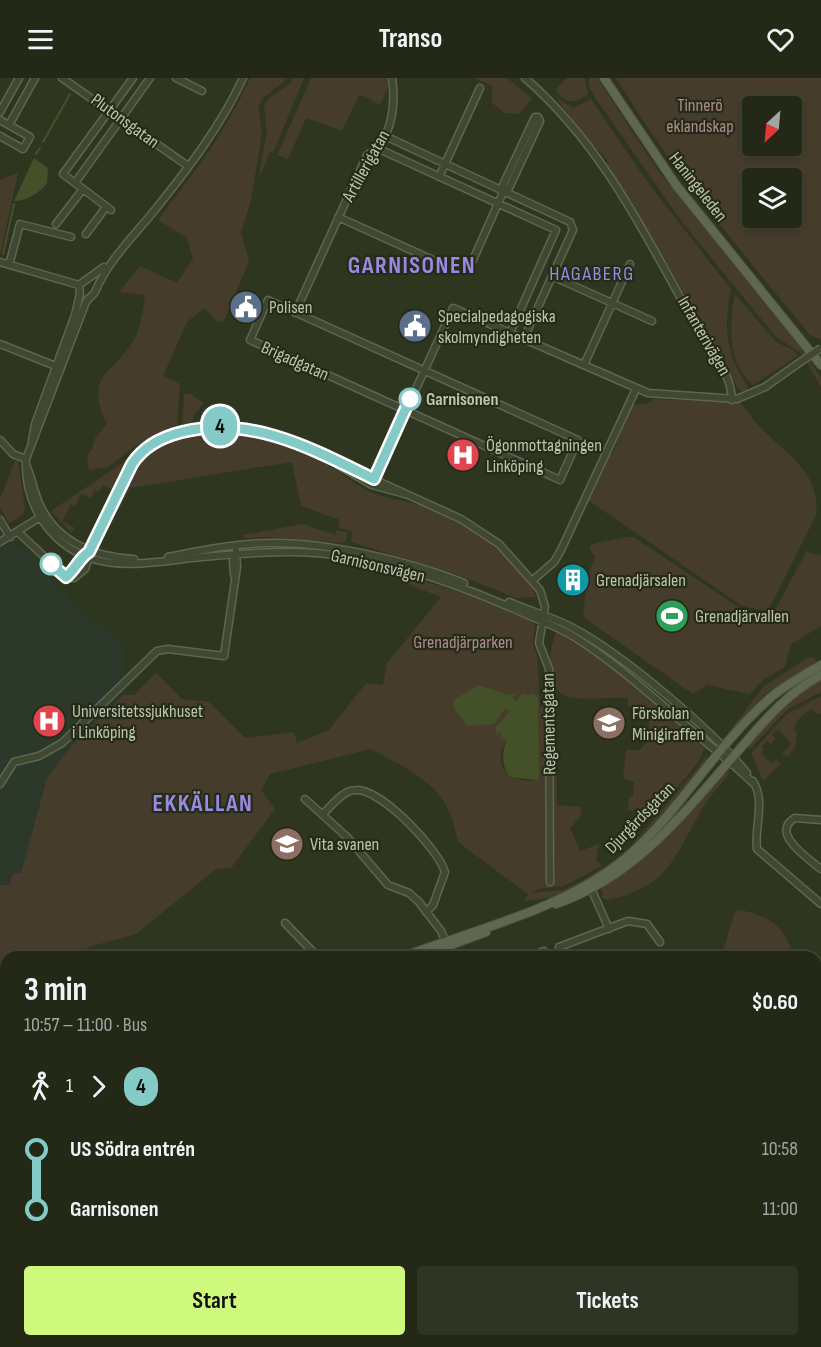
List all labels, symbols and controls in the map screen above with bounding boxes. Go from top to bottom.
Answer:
icon: menu [24,23,57,56]
text: Transo [379,23,442,55]
icon: heart [764,23,797,56]
street label: Plutonsgatan [87,89,163,153]
park label: Tinnerö eklandskap [666,95,734,137]
north arrow [742,96,802,156]
map controls [742,96,802,228]
street label: Artillerigatan [337,127,394,206]
street label: Haningeleden [664,148,732,226]
button: layers [742,168,802,228]
district label: GARNISONEN [348,251,476,280]
district label: HAGABERG [549,262,635,286]
public building icon: Polisen [228,289,264,325]
street label: Infanterivägen [673,293,735,379]
place label: Polisen [269,297,313,318]
place label: Specialpedagogiska skolmyndigheten [438,306,556,348]
public building icon: Specialpedagogiska skolmyndigheten [397,308,433,344]
street label: Brigadgatan [258,337,332,385]
marker: Garnisonen [399,388,421,410]
place label: Garnisonen [426,389,498,410]
line badge: 4 [200,406,240,446]
text: 4 [215,414,225,439]
place label: Ögonmottagningen Linköping [486,435,602,477]
hospital icon: Ögonmottagningen Linköping [445,437,481,473]
street label: Garnisonsvägen [329,545,427,587]
unlabelled marker [40,553,62,575]
building icon: Grenadjärsalen [555,562,591,598]
place label: Grenadjärsalen [596,570,686,591]
sports icon: Grenadjärvallen [654,598,690,634]
place label: Grenadjärvallen [695,606,789,627]
park label: Grenadjärparken [413,632,513,653]
street label: Regementsgatan [538,673,560,775]
place label: Universitetssjukhuset i Linköping [72,701,204,743]
hospital icon: Universitetssjukhuset i Linköping [31,703,67,739]
place label: Förskolan Minigiraffen [632,703,704,745]
school or university icon: Förskolan Minigiraffen [591,705,627,741]
street label: Djurgårdsgatan [601,778,679,858]
district label: EKKÄLLAN [153,789,253,818]
school or university icon: Vita svanen [269,826,305,862]
place label: Vita svanen [310,834,379,855]
text: 3 min [24,970,87,1010]
text: $0.60 [751,989,798,1016]
text: 10:57 – 11:00 · Bus [24,1013,147,1037]
icon: walk [24,1070,57,1103]
icon: forward [82,1070,115,1103]
text: 1 [66,1074,73,1098]
text: 4 [136,1074,146,1099]
text: US Södra entrén [70,1136,195,1163]
text: 10:58 [762,1137,798,1161]
text: Garnisonen [70,1196,159,1223]
text: 11:00 [762,1197,798,1221]
button: Start [24,1266,405,1335]
button: Tickets [417,1266,798,1335]

